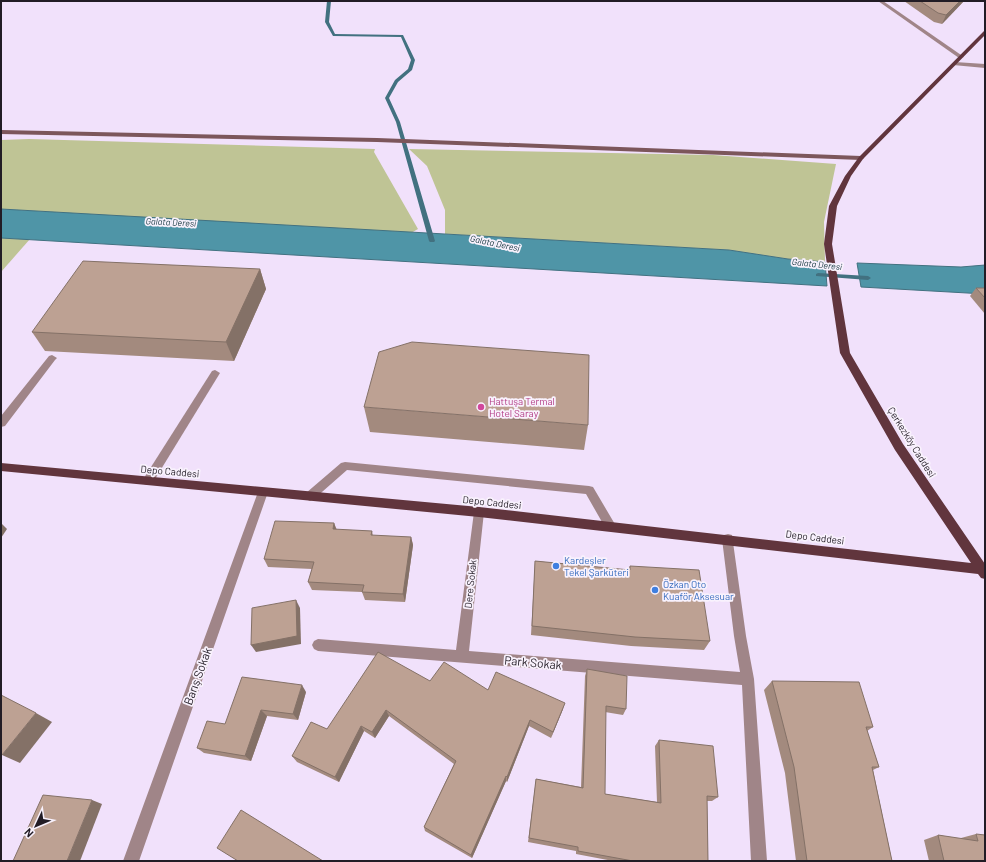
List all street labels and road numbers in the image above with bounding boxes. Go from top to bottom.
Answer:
street label: Çerkezköy Caddesi [885,405,939,479]
street label: Depo Caddesi [140,462,200,480]
street label: Depo Caddesi [462,493,522,511]
street label: Depo Caddesi [785,527,845,547]
street label: Dere Sokak [461,559,479,609]
street label: Barış Sokak [180,645,214,707]
street label: Park Sokak [504,653,562,671]

